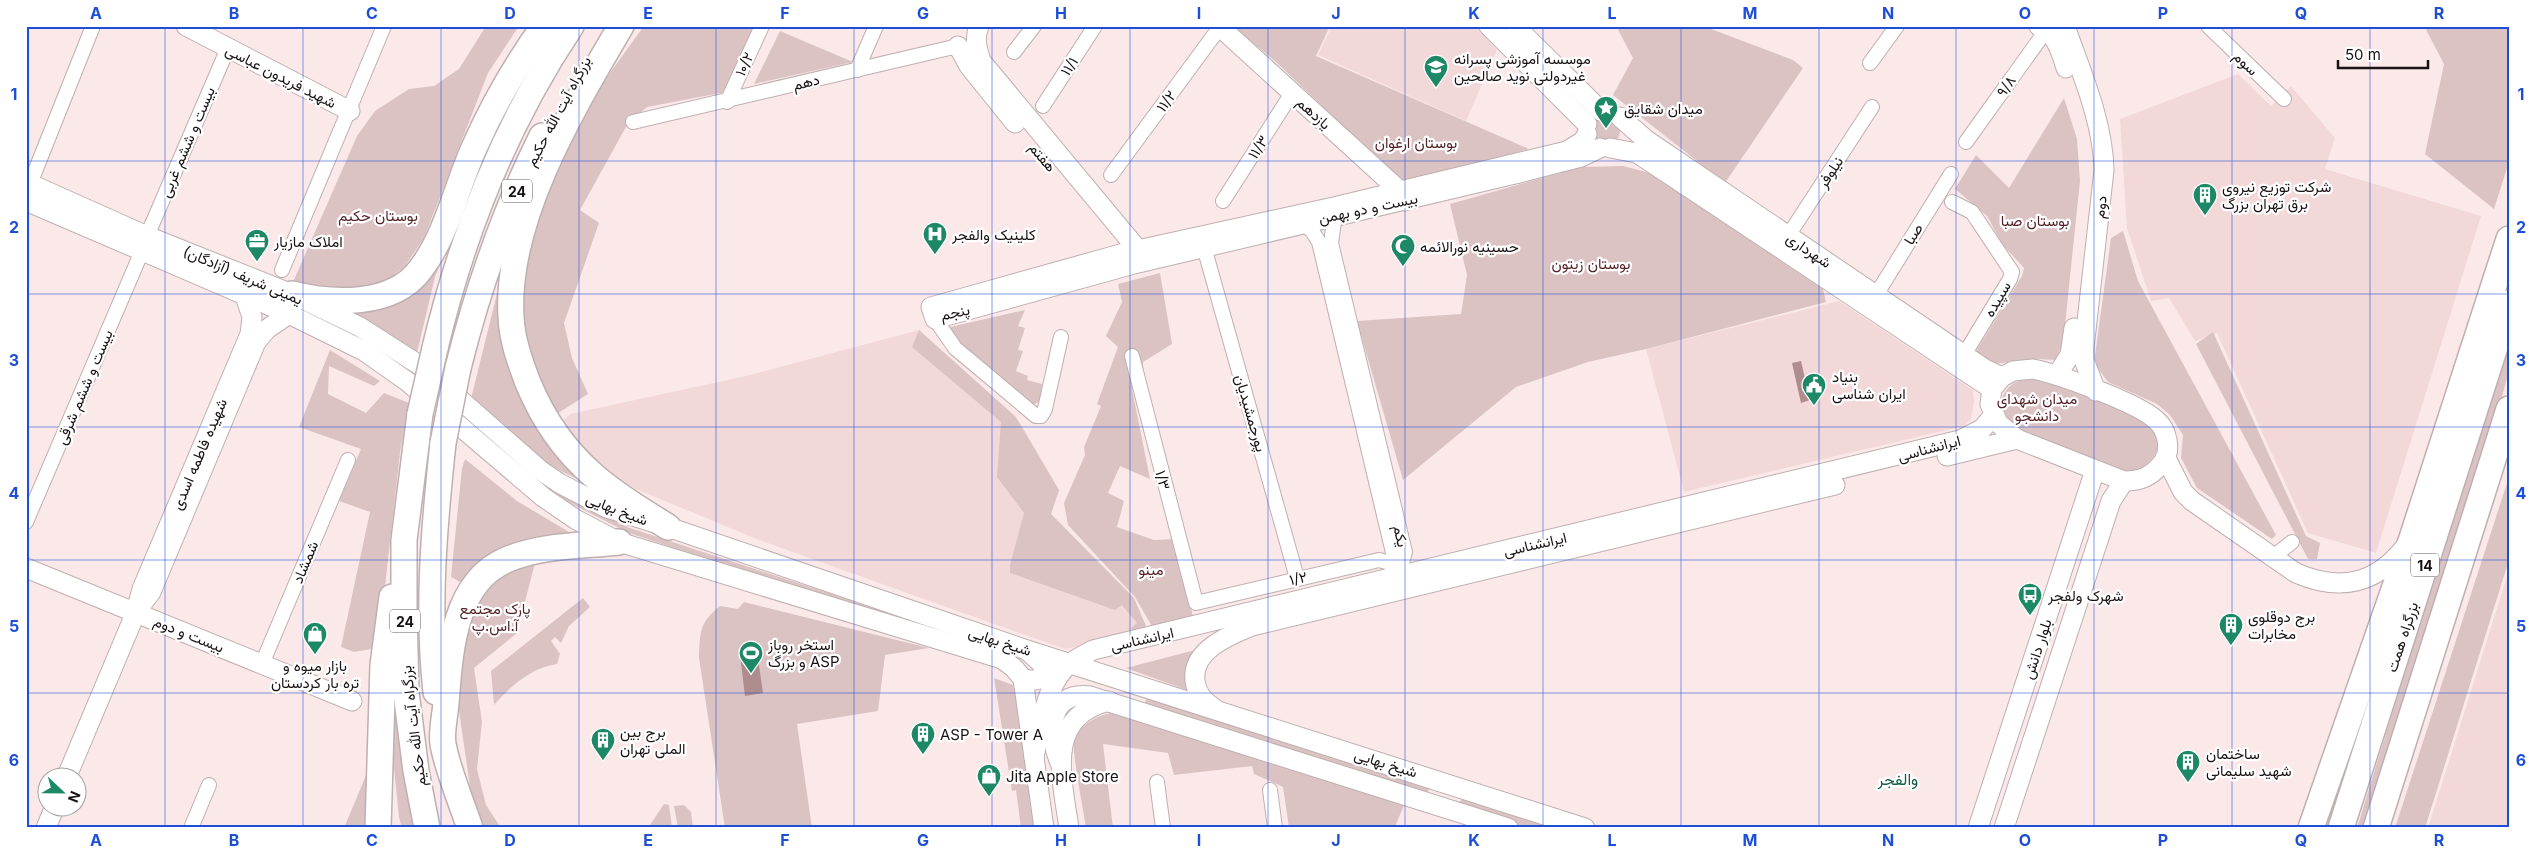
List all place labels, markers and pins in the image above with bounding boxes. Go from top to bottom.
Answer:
place label: موسسه آموزشی پسرانه غیردولتی نوید صالحین [1454,49,1591,86]
school or university icon: موسسه آموزشی پسرانه غیردولتی نوید صالحین [1423,54,1449,88]
place icon: میدان شقایق [1593,95,1619,129]
place label: میدان شقایق [1624,99,1703,119]
place label: شرکت توزیع نیروی برق تهران بزرگ [2222,177,2331,213]
building icon: شرکت توزیع نیروی برق تهران بزرگ [2192,182,2218,216]
hospital icon: کلینیک والفجر [922,221,948,255]
place label: کلینیک والفجر [951,225,1036,244]
office icon: املاک مازیار [244,228,270,262]
place label: املاک مازیار [273,232,343,251]
mosque icon: حسینیه نورالائمه [1390,233,1416,267]
place label: حسینیه نورالائمه [1420,237,1519,256]
place label: بنیاد ایران شناسی [1832,367,1906,404]
public building icon: بنیاد ایران شناسی [1801,372,1827,406]
bus stop icon: شهرک ولفجر [2017,582,2043,616]
place label: شهرک ولفجر [2047,586,2124,605]
place label: برج دوقلوی مخابرات [2248,607,2315,643]
building icon: برج دوقلوی مخابرات [2218,612,2244,646]
shop icon: بازار میوه و تره بار کردستان [302,621,328,655]
place label: استخر روباز و بزرگ ASP [767,635,840,671]
sports icon: استخر روباز و بزرگ ASP [738,640,764,674]
place label: بازار میوه و تره بار کردستان [271,656,360,692]
building icon: ASP - Tower A [910,721,936,755]
place label: برج بین الملی تهران [620,722,686,759]
place label: ASP - Tower A [940,725,1043,744]
building icon: برج بین الملی تهران [590,727,616,761]
place label: ساختمان شهید سلیمانی [2206,744,2292,781]
building icon: ساختمان شهید سلیمانی [2175,749,2201,783]
shop icon: Jita Apple Store [976,763,1002,797]
place label: Jita Apple Store [1006,767,1119,786]

